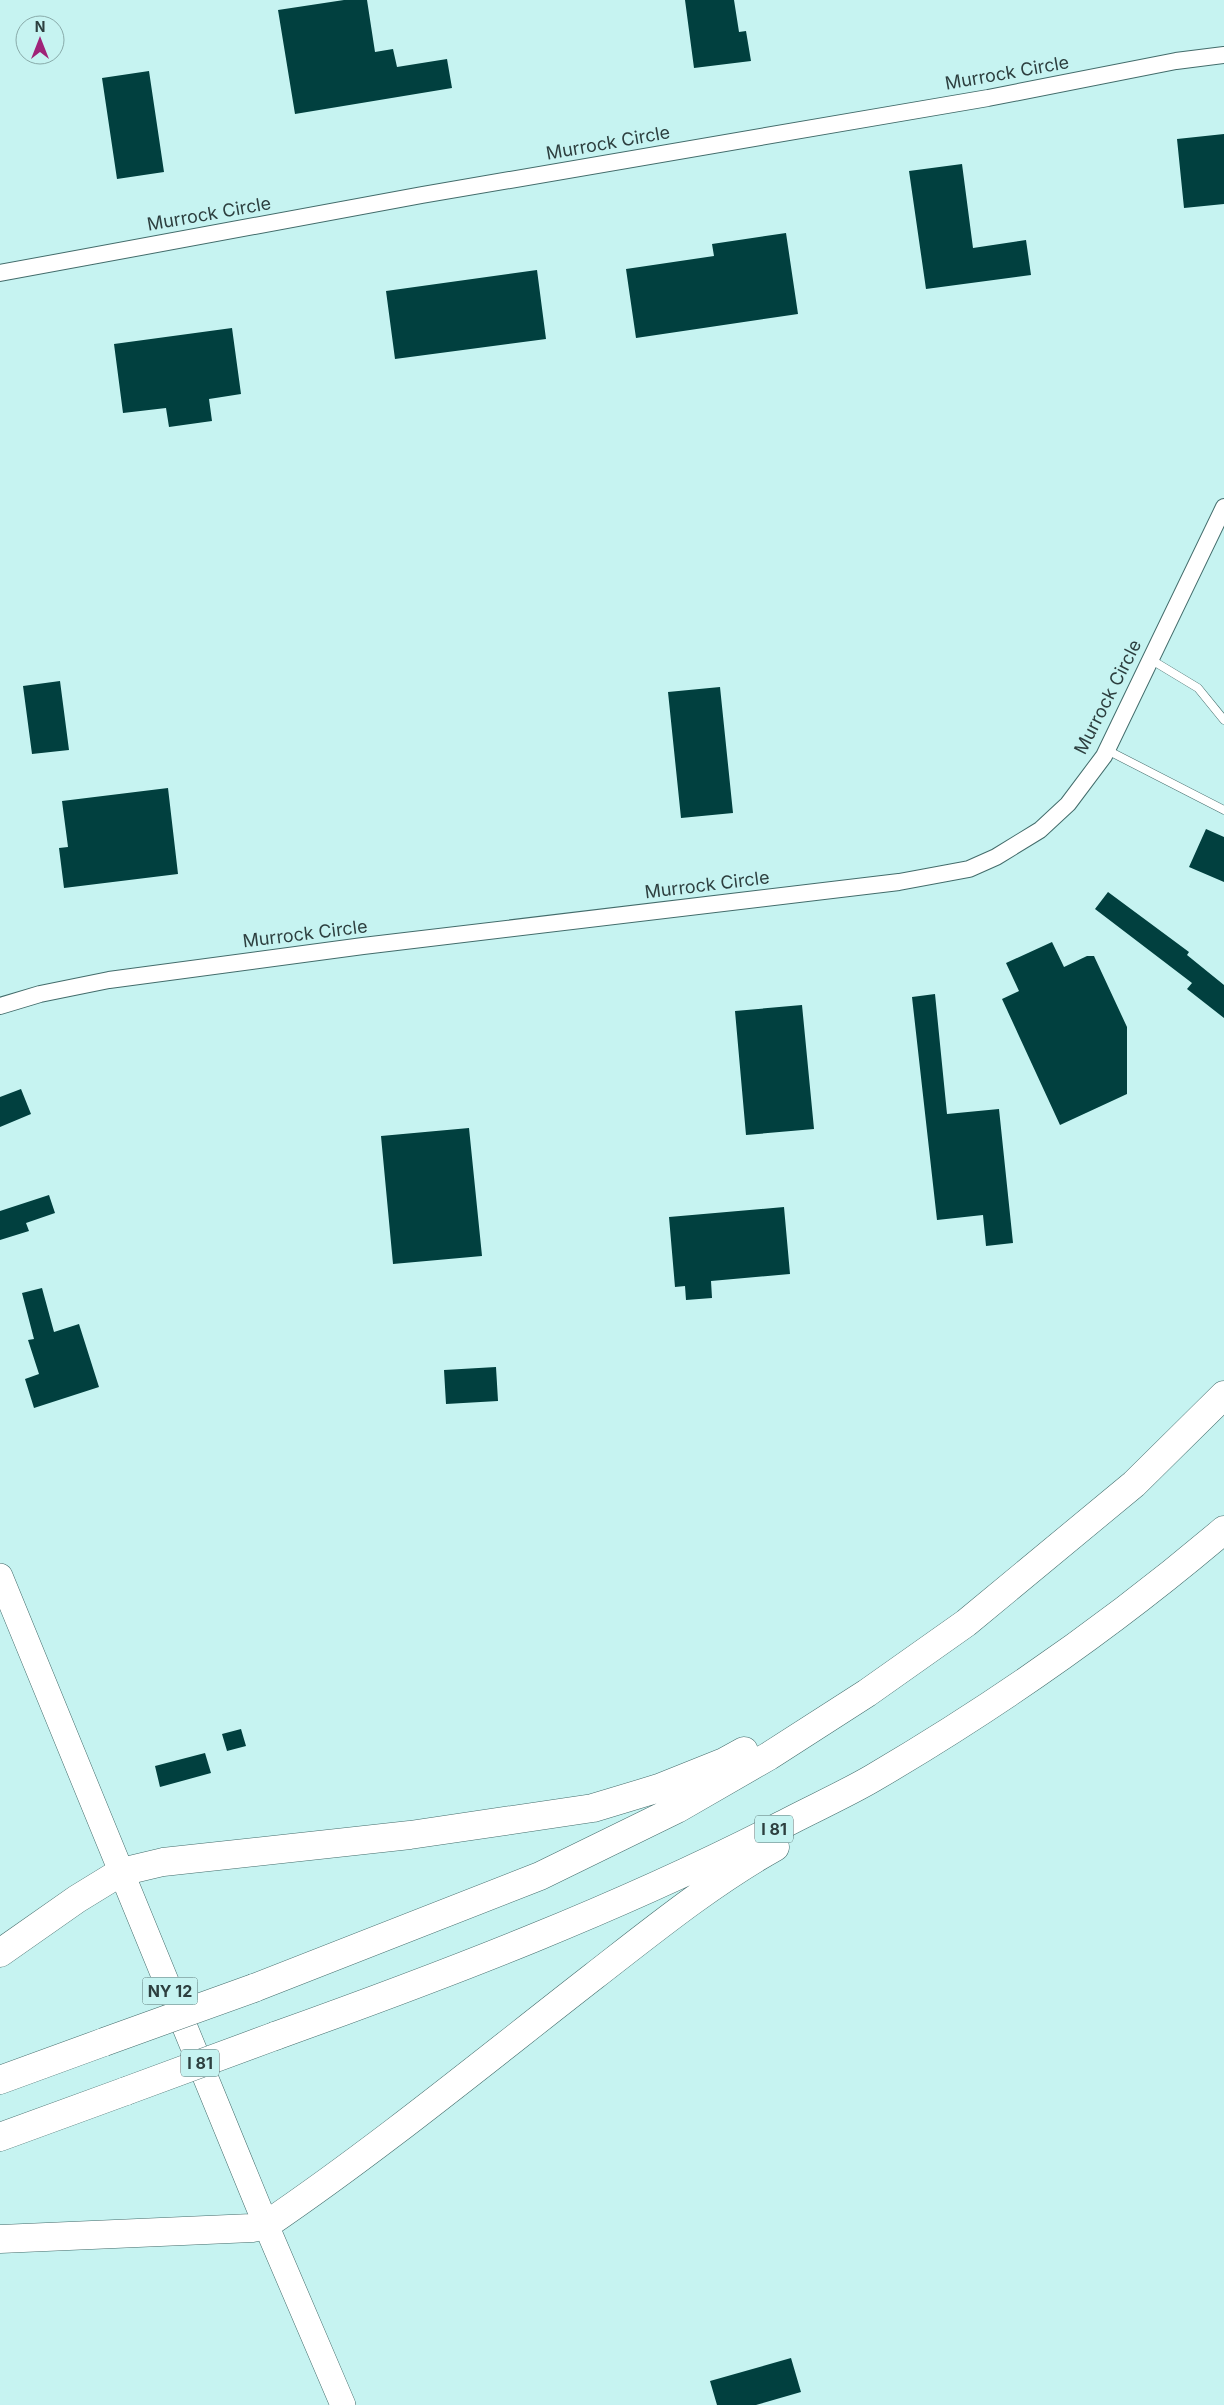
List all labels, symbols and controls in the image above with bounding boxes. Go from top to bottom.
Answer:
north arrow [15,15,65,65]
text: N [35,18,45,35]
street label: Murrock Circle [943,51,1071,94]
street label: Murrock Circle [544,121,672,164]
street label: Murrock Circle [145,192,273,235]
street label: Murrock Circle [1070,636,1145,757]
street label: Murrock Circle [643,866,771,903]
street label: Murrock Circle [241,915,369,952]
road number: I 81 [755,1816,793,1842]
road number: NY 12 [142,1978,198,2004]
road number: I 81 [181,2050,219,2076]

